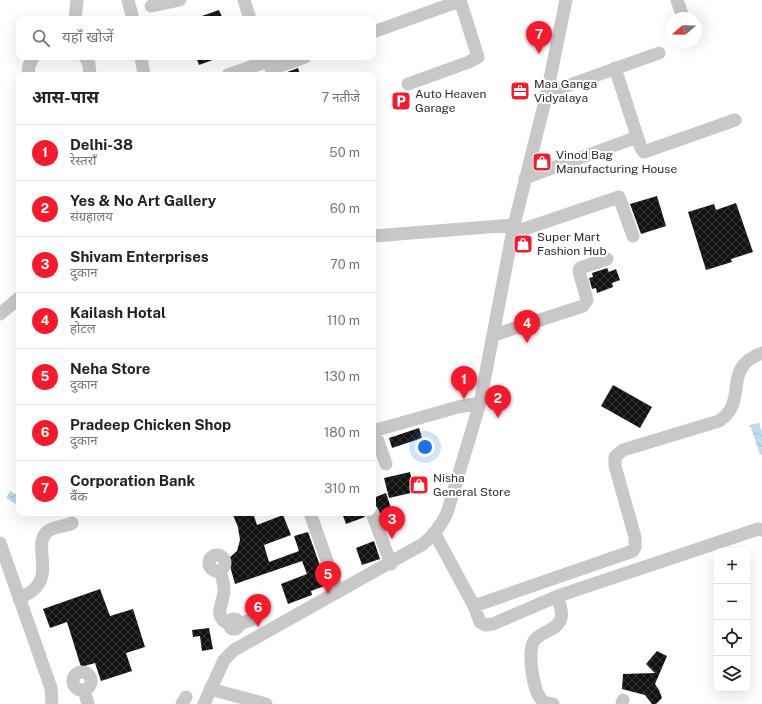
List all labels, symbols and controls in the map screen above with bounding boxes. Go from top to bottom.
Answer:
north arrow [666,12,702,48]
search box [16,16,376,60]
pin: 7 [526,21,552,54]
icon: search [30,27,52,49]
text: यहाँ खोजें [62,28,113,45]
place label: Maa Ganga Vidyalaya [534,77,597,105]
office icon: Maa Ganga Vidyalaya [509,80,531,102]
text: आस-पास [32,87,99,107]
place label: Auto Heaven Garage [415,87,487,115]
text: 7 नतीजे [321,90,360,105]
parking icon: Auto Heaven Garage [390,90,412,112]
text: Delhi-38 [70,136,133,153]
text: 1 [42,145,48,160]
text: 50 m [329,145,360,160]
place label: Vinod Bag Manufacturing House [556,148,677,176]
shop icon: Vinod Bag Manufacturing House [531,151,553,173]
text: रेस्तराँ [70,153,96,168]
text: Yes & No Art Gallery [70,192,216,209]
text: 2 [41,201,49,216]
text: 60 m [330,201,360,216]
text: संग्रहालय [70,209,113,224]
place label: Super Mart Fashion Hub [537,230,607,258]
shop icon: Super Mart Fashion Hub [512,233,534,255]
text: Shivam Enterprises [70,248,209,265]
text: 3 [41,257,49,272]
text: 70 m [330,257,360,272]
text: दुकान [70,265,97,280]
text: Kailash Hotal [70,304,166,321]
pin: 4 [514,310,540,343]
text: 4 [41,313,49,328]
text: 110 m [327,313,360,328]
text: होटल [70,321,96,336]
text: Neha Store [70,360,150,377]
pin: 1 [451,366,477,399]
text: 5 [41,369,49,384]
text: 130 m [324,369,360,384]
text: दुकान [70,377,97,392]
pin: 2 [485,385,511,418]
text: Pradeep Chicken Shop [70,416,231,433]
text: 6 [41,425,49,440]
text: 180 m [324,425,360,440]
text: दुकान [70,433,97,448]
your location [415,437,435,457]
place label: Nisha General Store [433,471,511,499]
text: Corporation Bank [70,472,195,489]
shop icon: Nisha General Store [408,474,430,496]
text: 7 [41,481,49,496]
text: 310 m [324,481,360,496]
text: बैंक [70,489,87,504]
pin: 3 [379,506,405,539]
map controls [714,548,750,692]
button: + [714,548,750,584]
pin: 5 [315,561,341,594]
button: − [714,584,750,620]
pin: 6 [245,594,271,627]
button: locate [714,620,750,656]
button: layers [714,656,750,692]

